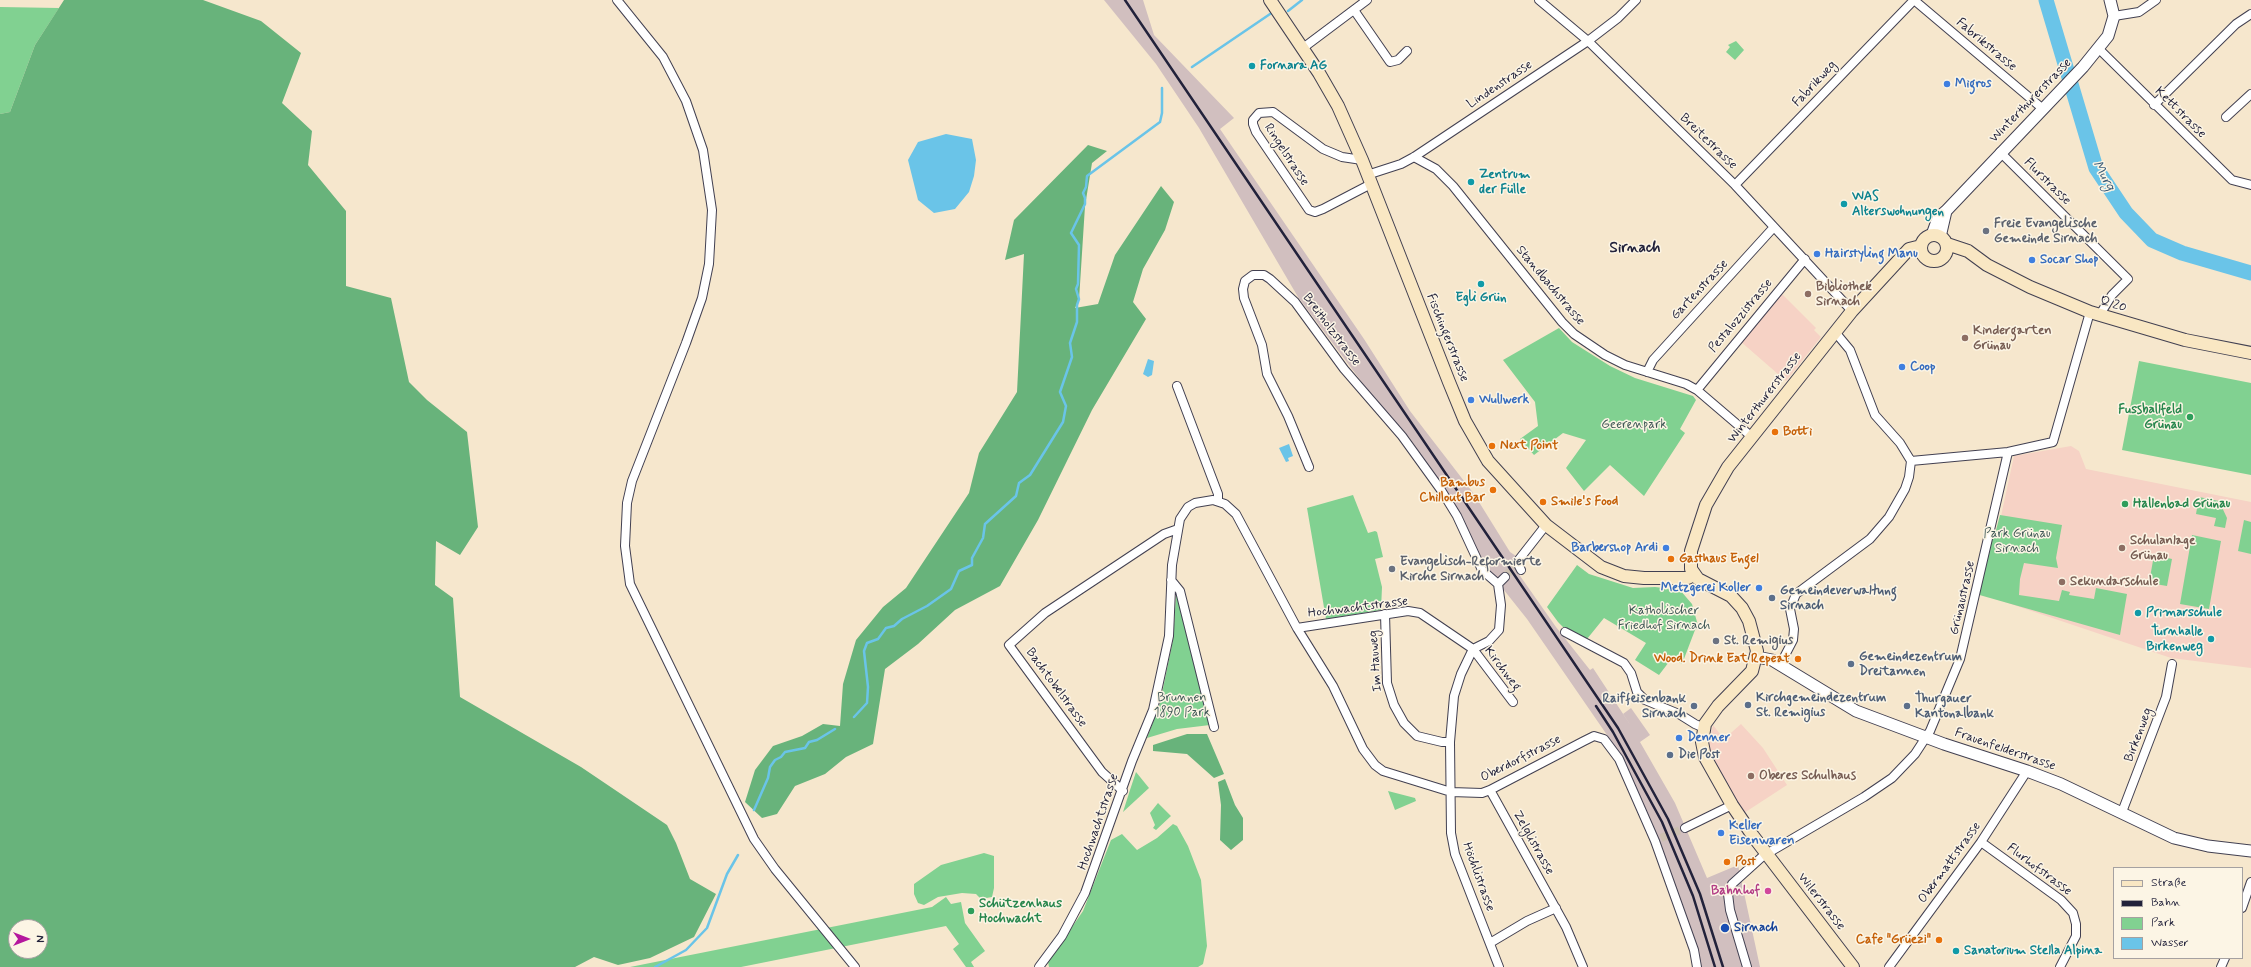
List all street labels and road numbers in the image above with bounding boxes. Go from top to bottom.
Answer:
street label: Fabrikstrasse [1953,15,2019,75]
street label: Winterthurerstrasse [1987,56,2075,146]
street label: Lindenstrasse [1464,57,1536,113]
street label: Fabrikweg [1790,58,1840,110]
street label: Kettstrasse [2151,84,2209,142]
street label: Breitestrasse [1676,111,1740,173]
street label: Ringelstrasse [1260,121,1312,189]
street label: Flurstrasse [2020,155,2074,209]
street label: Standbachstrasse [1512,243,1588,329]
street label: Gartenstrasse [1668,257,1732,323]
street label: Pestalozzistrasse [1706,276,1776,356]
street label: Breitholzstrasse [1299,291,1363,369]
street label: Fischingerstrasse [1422,292,1472,384]
street label: Q 20 [2098,293,2128,317]
street label: Winterthurerstrasse [1725,349,1805,447]
street label: Grünaustrasse [1947,559,1979,637]
street label: Hochwachtstrasse [1307,594,1409,622]
street label: Im Hauweg [1366,630,1386,692]
street label: Kirchweg [1480,644,1524,694]
street label: Bachtobelstrasse [1022,645,1090,731]
street label: Birkenweg [2122,706,2156,764]
street label: Frauenfelderstrasse [1952,725,2058,775]
street label: Oberdorfstrasse [1478,732,1564,786]
street label: Hochwachtstrasse [1075,772,1123,872]
street label: Zelglistrasse [1509,808,1557,878]
street label: Obermattstrasse [1915,819,1985,907]
street label: Höchlistrasse [1458,840,1498,914]
street label: Flurhofstrasse [2003,840,2075,900]
street label: Wilerstrasse [1794,870,1848,934]

